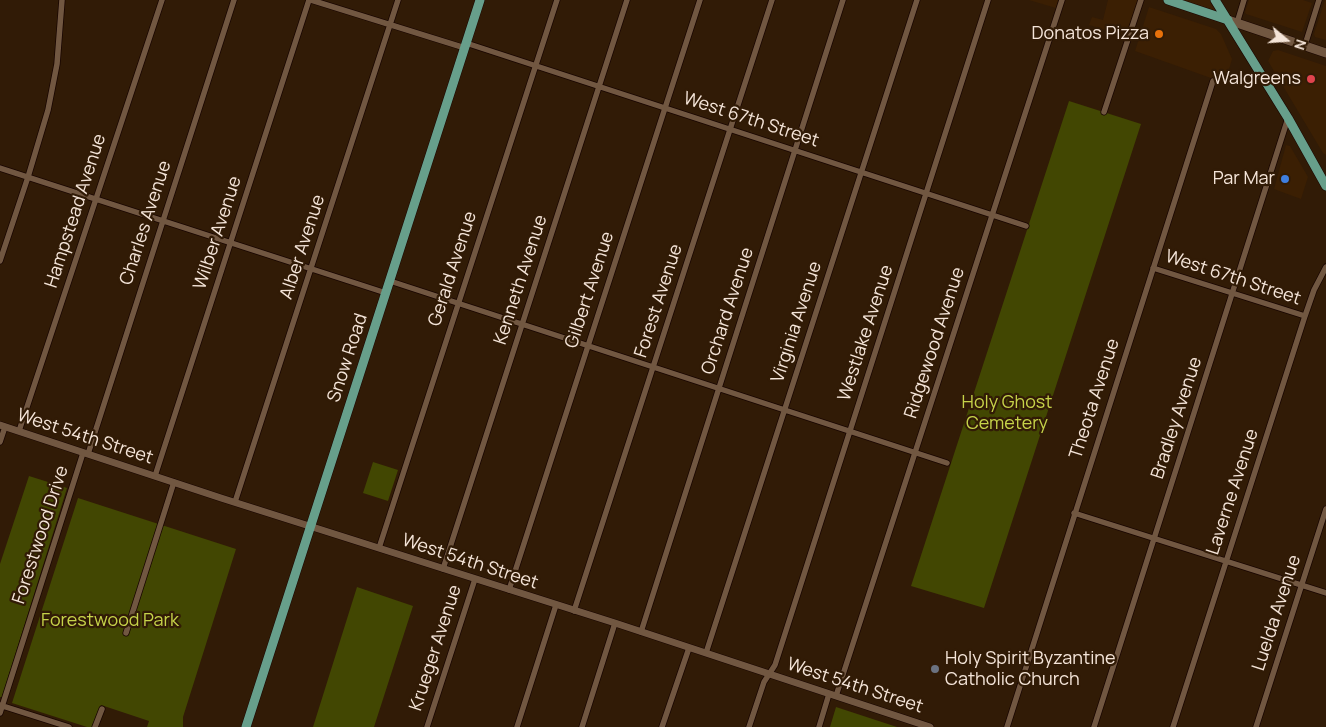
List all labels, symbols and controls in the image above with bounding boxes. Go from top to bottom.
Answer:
north arrow [1261,15,1311,65]
place label: Donatos Pizza [1032,23,1149,45]
marker: Donatos Pizza [1153,28,1165,40]
text: N [1290,37,1311,53]
place label: Walgreens [1213,68,1301,90]
marker: Walgreens [1305,73,1317,85]
street label: West 67th Street [681,88,821,152]
street label: Hampstead Avenue [41,131,111,291]
street label: Charles Avenue [116,158,176,288]
place label: Par Mar [1213,168,1275,190]
marker: Par Mar [1279,173,1291,185]
street label: Wilber Avenue [190,174,246,292]
street label: Alber Avenue [276,192,330,302]
street label: Gerald Avenue [424,209,482,329]
street label: Kenneth Avenue [490,212,552,348]
street label: Gilbert Avenue [561,229,619,351]
street label: Forest Avenue [630,241,688,361]
street label: Orchard Avenue [697,245,759,377]
street label: West 67th Street [1163,246,1303,310]
street label: Virginia Avenue [767,259,827,385]
street label: Westlake Avenue [834,262,898,404]
street label: Ridgewood Avenue [900,265,970,421]
street label: Snow Road [323,311,373,405]
street label: Theota Avenue [1065,336,1125,462]
street label: Bradley Avenue [1147,354,1207,482]
park label: Holy Ghost Cemetery [962,392,1052,434]
street label: West 54th Street [14,405,156,469]
street label: Laverne Avenue [1202,426,1264,558]
street label: Forestwood Drive [8,463,74,607]
street label: West 54th Street [399,530,541,594]
street label: Luelda Avenue [1248,552,1306,674]
street label: Krueger Avenue [405,582,467,714]
park label: Forestwood Park [41,610,179,632]
place label: Holy Spirit Byzantine Catholic Church [945,648,1115,691]
street label: West 54th Street [784,654,926,718]
marker: Holy Spirit Byzantine Catholic Church [929,663,941,675]

